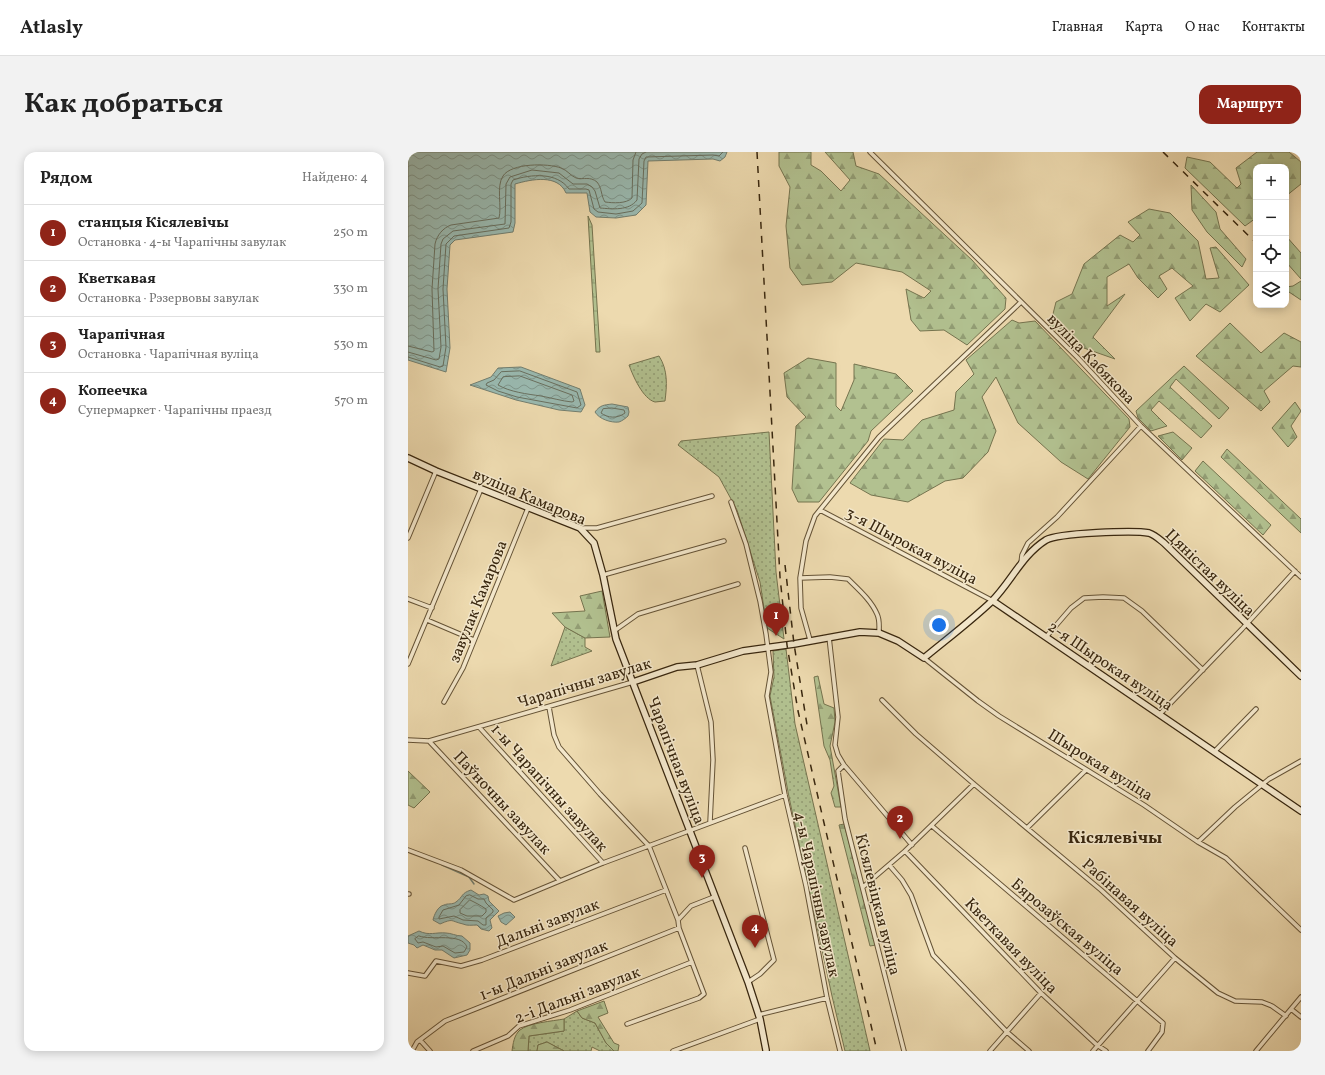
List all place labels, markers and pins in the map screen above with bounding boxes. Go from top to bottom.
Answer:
pin: 1 [763,603,789,636]
pin: 2 [887,806,913,839]
pin: 3 [689,845,715,878]
pin: 4 [742,915,768,948]

